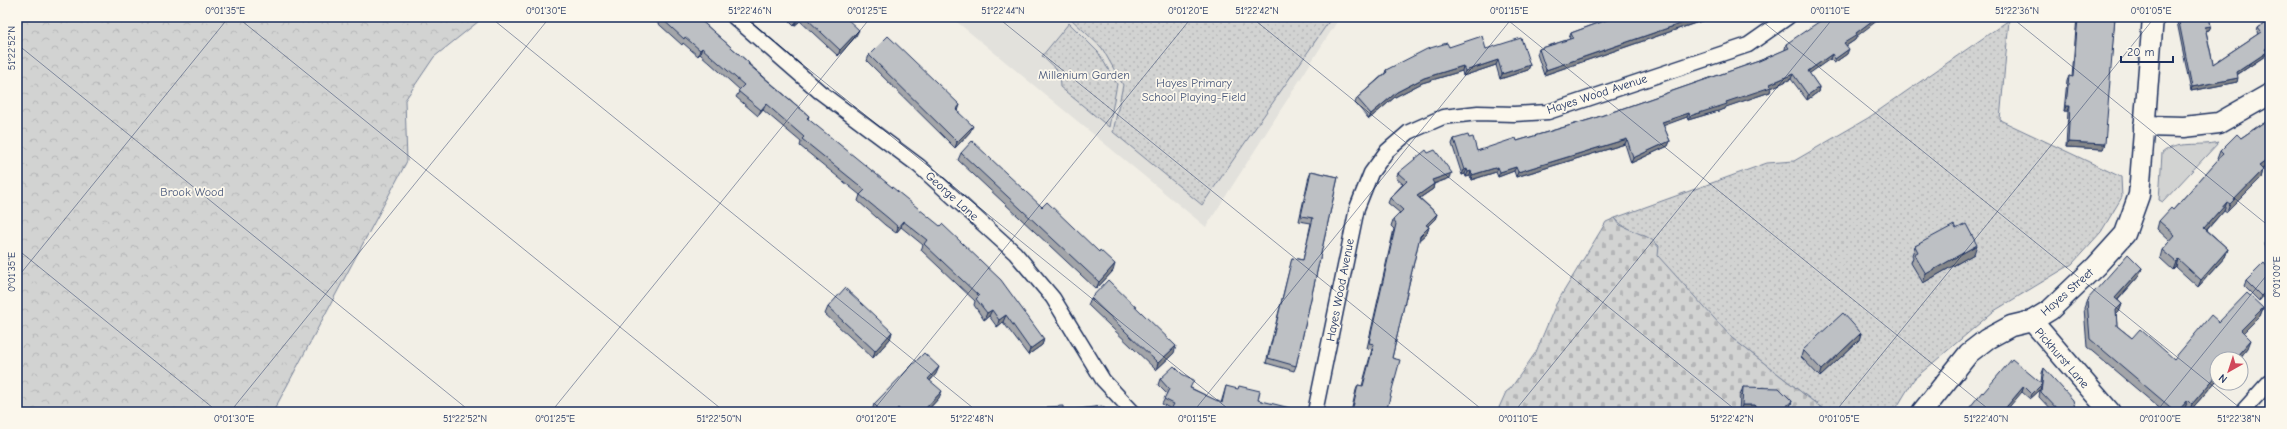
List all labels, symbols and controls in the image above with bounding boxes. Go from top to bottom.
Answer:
text: 0°01'35"E [205,5,245,17]
text: 0°01'30"E [526,5,566,17]
text: 51°22'46"N [728,5,772,17]
text: 0°01'25"E [847,5,887,17]
text: 51°22'44"N [981,5,1025,17]
text: 0°01'20"E [1168,5,1208,17]
text: 51°22'42"N [1235,5,1279,17]
text: 0°01'15"E [1490,5,1528,17]
text: 0°01'10"E [1810,5,1850,17]
text: 51°22'36"N [1995,5,2039,17]
text: 0°01'05"E [2131,5,2171,17]
text: 51°22'52"N [6,26,18,70]
scale bar [2121,38,2173,64]
text: 20 m [2127,45,2155,59]
park label: Millenium Garden [1038,68,1130,82]
street label: Hayes Wood Avenue [1545,71,1649,117]
park label: Hayes Primary School Playing-Field [1142,76,1246,104]
street label: George Lane [923,169,981,223]
park label: Brook Wood [160,185,224,199]
street label: Hayes Wood Avenue [1323,237,1357,343]
text: 0°01'35"E [6,252,18,292]
text: 0°01'00"E [2271,256,2283,298]
street label: Hayes Street [2038,265,2097,319]
street label: Pickhurst Lane [2032,325,2092,391]
north arrow [2209,351,2249,391]
text: N [2216,371,2230,386]
text: 0°01'30"E [214,413,254,425]
text: 51°22'52"N [443,413,487,425]
text: 0°01'25"E [535,413,575,425]
text: 51°22'50"N [696,413,742,425]
text: 0°01'20"E [856,413,896,425]
text: 51°22'48"N [950,413,994,425]
text: 0°01'15"E [1178,413,1216,425]
text: 0°01'10"E [1498,413,1538,425]
text: 51°22'42"N [1710,413,1754,425]
text: 0°01'05"E [1819,413,1859,425]
text: 51°22'40"N [1964,413,2008,425]
text: 0°01'00"E [2139,413,2181,425]
text: 51°22'38"N [2217,413,2261,425]

